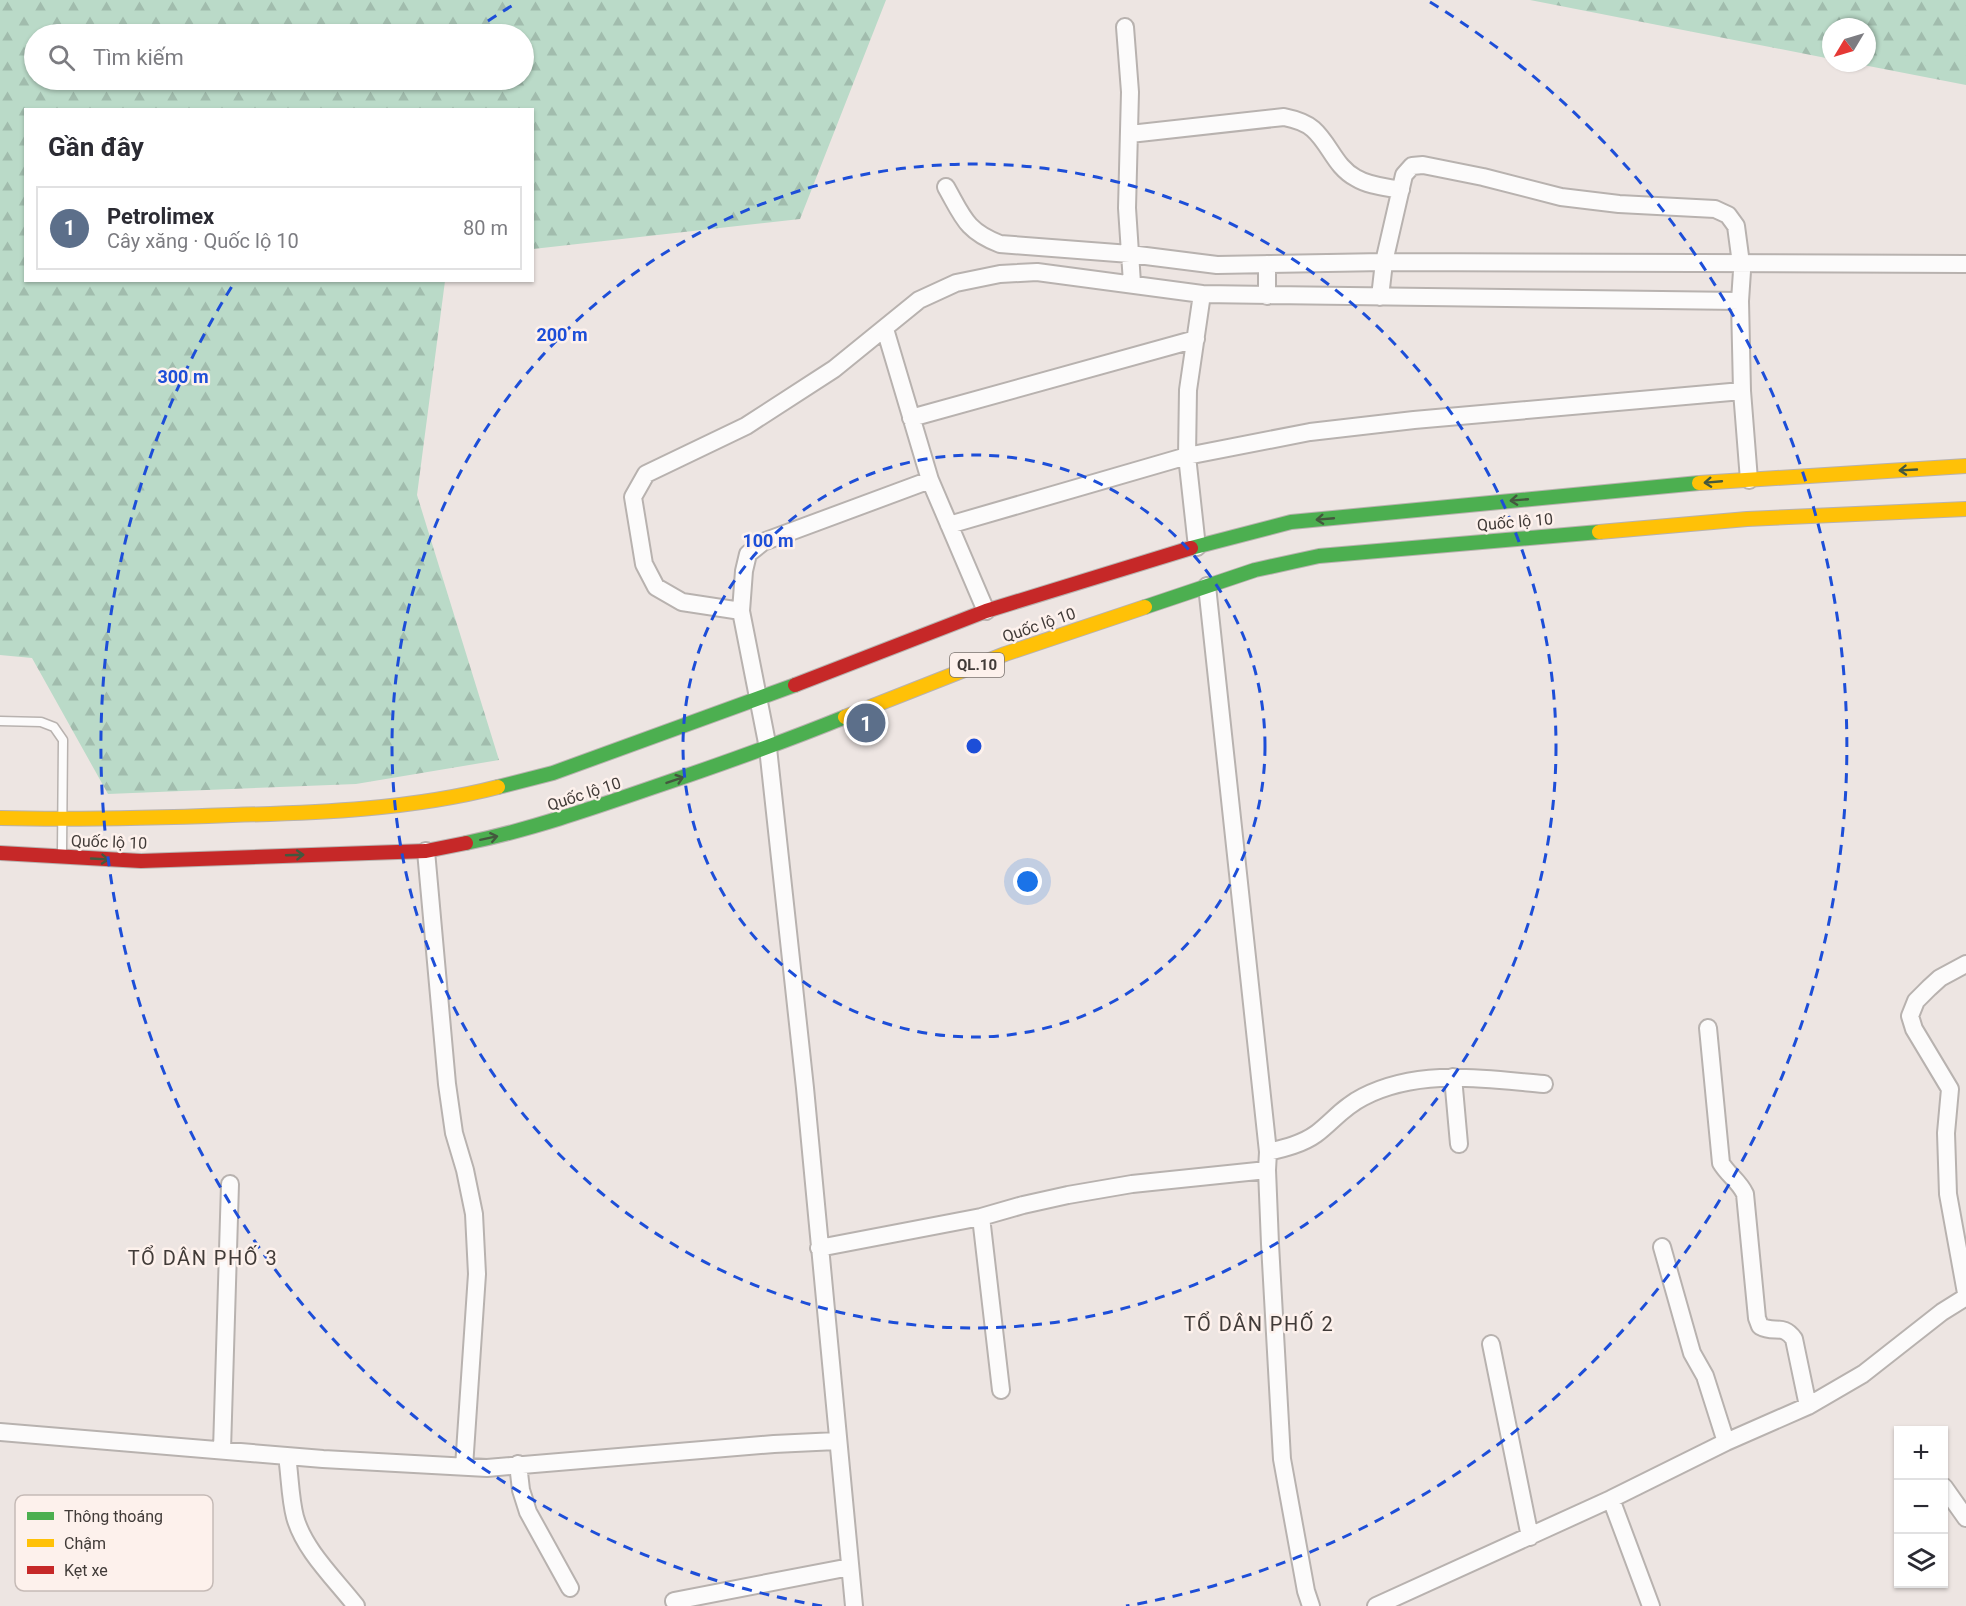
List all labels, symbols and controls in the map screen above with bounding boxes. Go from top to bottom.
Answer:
north arrow [1822,18,1876,72]
search box [24,24,534,90]
icon: search [45,41,78,74]
text: Tìm kiếm [93,45,184,70]
text: Gần đây [48,132,144,162]
text: Petrolimex [107,204,214,229]
text: 1 [64,216,75,240]
text: 80 m [463,216,508,240]
text: Cây xăng · Quốc lộ 10 [107,229,299,253]
text: 200 m [536,324,588,345]
text: 300 m [157,366,209,387]
one-way arrow [1898,465,1918,476]
one-way arrow [1704,477,1723,488]
one-way arrow [1509,495,1529,506]
street label: Quốc lộ 10 [1476,509,1554,535]
one-way arrow [1315,514,1335,525]
text: 100 m [742,530,794,551]
street label: Quốc lộ 10 [1000,604,1078,646]
road number: QL.10 [950,653,1004,677]
pin: 1 [846,700,886,746]
centre of rings [964,736,984,756]
street label: Quốc lộ 10 [545,773,623,815]
one-way arrow [665,774,684,785]
street label: Quốc lộ 10 [71,831,147,853]
one-way arrow [479,832,498,843]
one-way arrow [285,850,305,861]
one-way arrow [90,853,110,864]
your location [1013,867,1042,896]
district label: TỔ DÂN PHỐ 3 [128,1245,278,1270]
district label: TỔ DÂN PHỐ 2 [1184,1311,1334,1336]
map controls [1894,1426,1948,1588]
button: + [1894,1426,1948,1480]
button: − [1894,1480,1948,1534]
legend [15,1495,213,1591]
text: Thông thoáng [64,1507,163,1526]
text: Chậm [64,1534,106,1553]
button: layers [1894,1534,1948,1588]
text: Kẹt xe [64,1561,108,1580]

